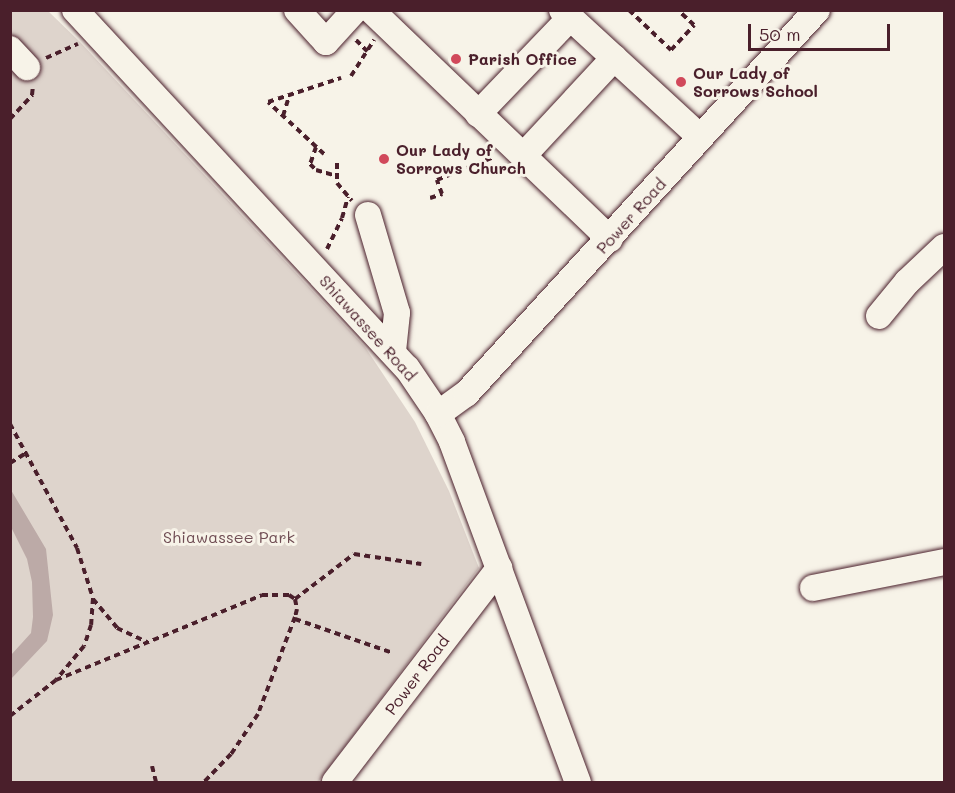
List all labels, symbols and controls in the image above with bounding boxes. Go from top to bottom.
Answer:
scale bar [751,12,894,50]
text: 50 m [759,22,801,46]
place label: Parish Office [468,49,577,69]
marker: Parish Office [449,52,463,66]
place label: Our Lady of Sorrows School [693,63,818,101]
marker: Our Lady of Sorrows School [674,75,688,89]
place label: Our Lady of Sorrows Church [396,140,526,178]
marker: Our Lady of Sorrows Church [377,152,391,166]
street label: Power Road [592,174,670,258]
street label: Shiawassee Road [315,271,421,385]
park label: Shiawassee Park [163,527,295,547]
street label: Power Road [381,631,453,719]

